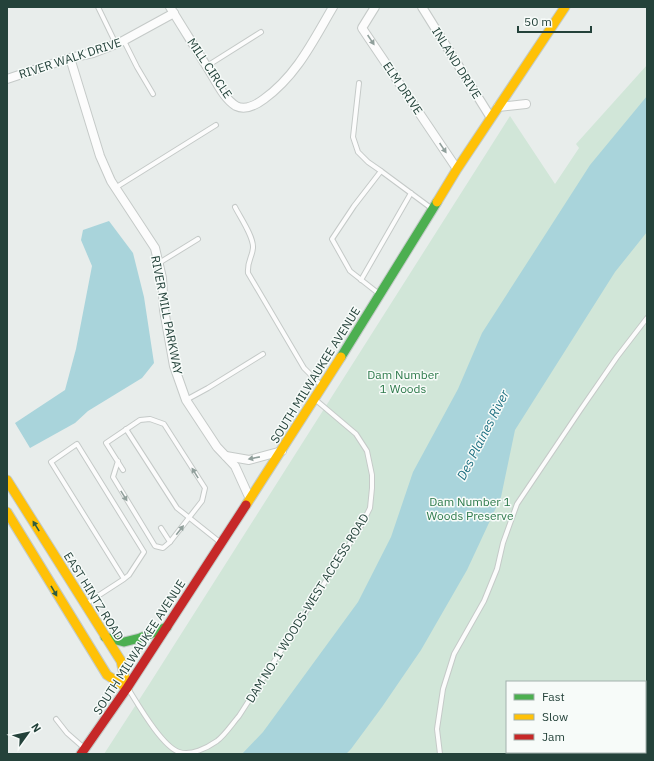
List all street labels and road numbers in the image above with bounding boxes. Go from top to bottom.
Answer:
street label: INLAND DRIVE [429,25,485,102]
street label: RIVER WALK DRIVE [17,34,123,82]
street label: MILL CIRCLE [184,35,236,101]
street label: ELM DRIVE [380,59,426,117]
street label: RIVER MILL PARKWAY [148,254,186,376]
street label: SOUTH MILWAUKEE AVENUE [267,304,363,446]
street label: DAM NO. 1 WOODS-WEST ACCESS ROAD [242,511,372,705]
street label: EAST HINTZ ROAD [61,549,127,643]
street label: SOUTH MILWAUKEE AVENUE [90,577,188,717]

